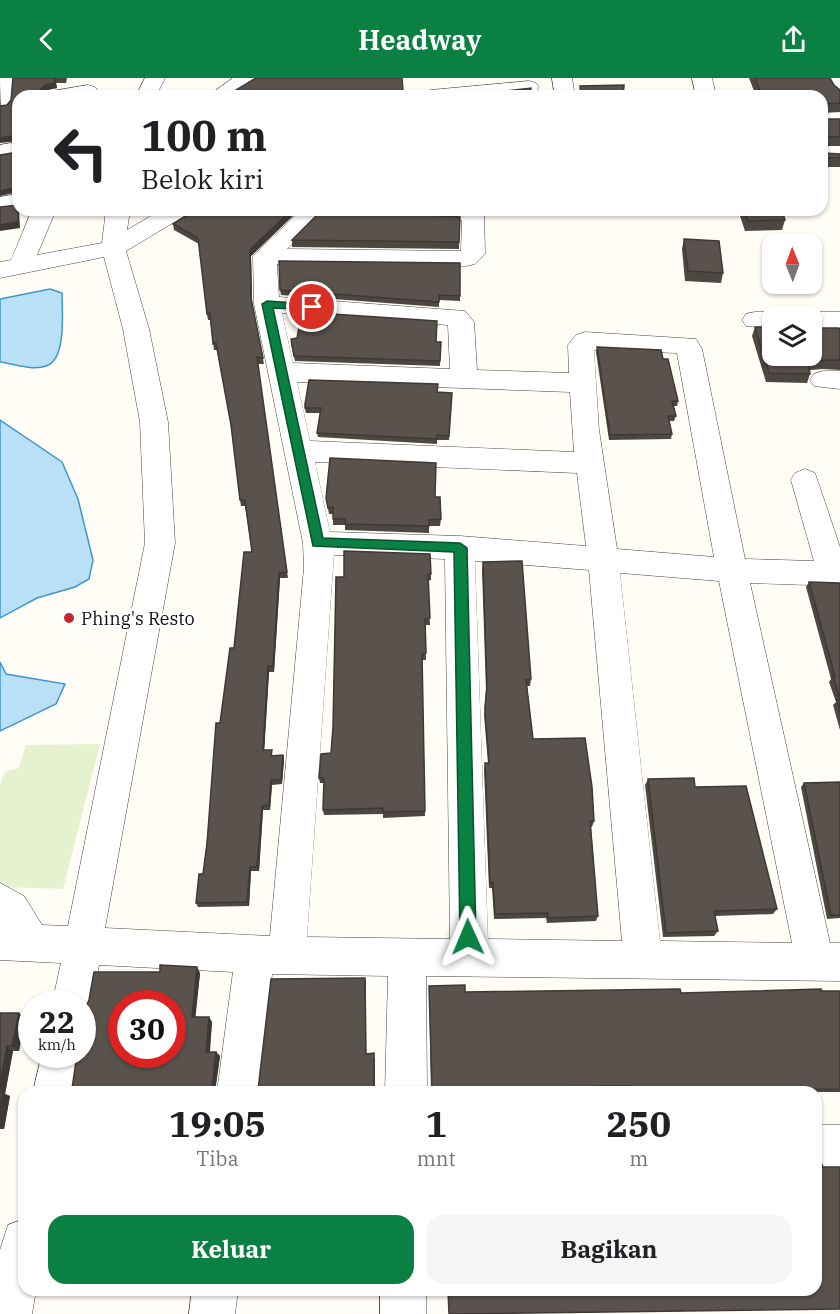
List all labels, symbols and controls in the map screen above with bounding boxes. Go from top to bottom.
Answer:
text: Headway [358,22,482,57]
icon: back [30,23,63,56]
icon: share [777,23,810,56]
text: 100 m [141,108,267,163]
icon: left [42,114,120,192]
text: Belok kiri [141,161,264,196]
north arrow [762,234,822,294]
map controls [762,234,822,366]
pin [286,281,337,332]
icon: arrive [295,290,328,323]
button: layers [762,306,822,366]
place label: Phing's Resto [81,607,195,630]
marker: Phing's Resto [62,611,76,625]
position arrow [436,905,500,969]
speed limit sign: 30 [108,990,186,1068]
text: 22 [39,1002,75,1041]
text: km/h [38,1035,76,1054]
text: 19:05 [169,1100,266,1147]
text: 1 [425,1100,447,1147]
text: 250 [606,1100,671,1147]
text: Tiba [196,1145,239,1172]
text: mnt [417,1145,456,1172]
text: m [629,1145,648,1172]
button: Keluar [48,1215,414,1284]
button: Bagikan [426,1215,792,1284]

